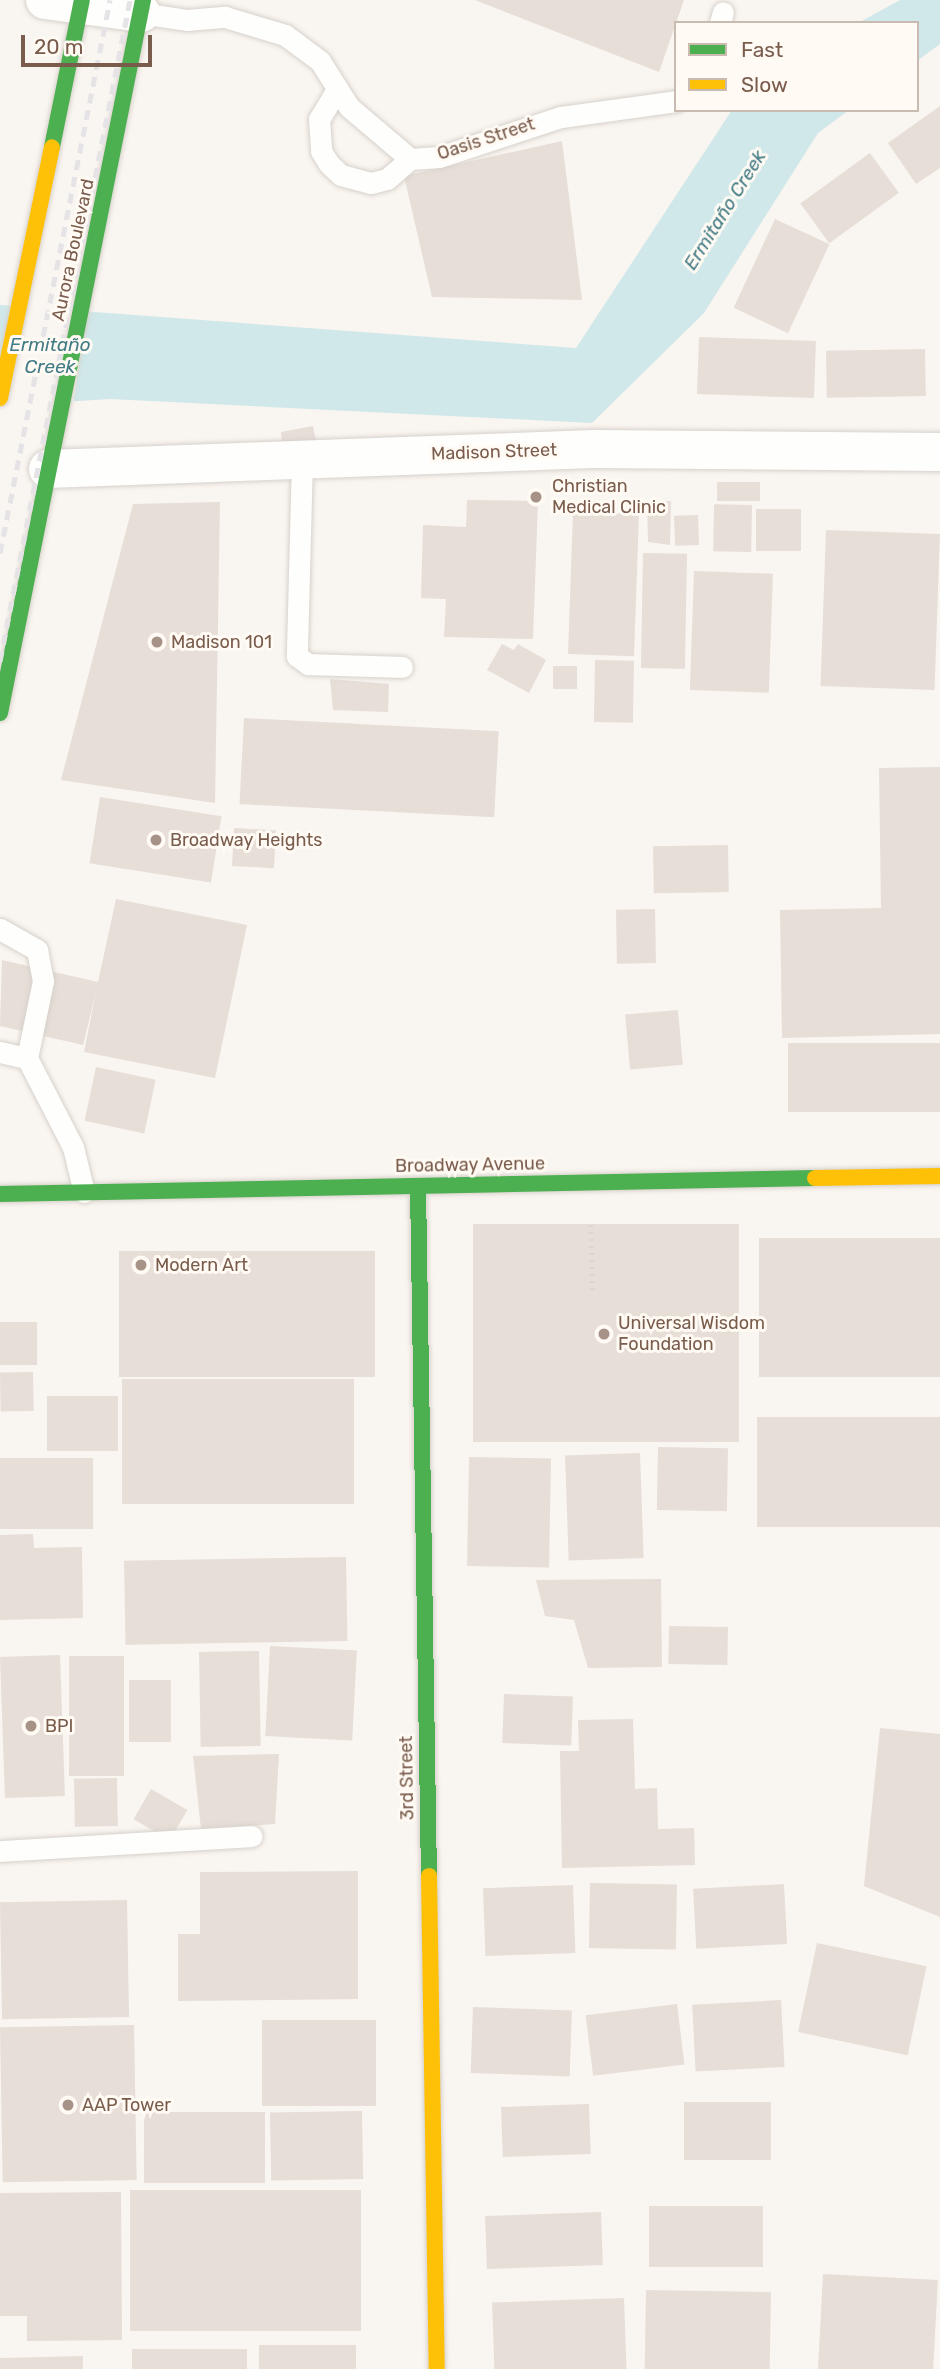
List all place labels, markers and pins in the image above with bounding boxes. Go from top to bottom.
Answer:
place label: Christian Medical Clinic [552,476,666,518]
marker: Christian Medical Clinic [526,487,546,507]
place label: Madison 101 [171,631,272,653]
marker: Madison 101 [149,634,165,650]
place label: Broadway Heights [170,829,323,851]
marker: Broadway Heights [148,832,164,848]
place label: Modern Art [155,1254,249,1276]
marker: Modern Art [133,1257,149,1273]
place label: Universal Wisdom Foundation [618,1313,765,1356]
marker: Universal Wisdom Foundation [596,1326,612,1342]
place label: BPI [45,1715,73,1737]
marker: BPI [23,1718,39,1734]
place label: AAP Tower [82,2094,172,2116]
marker: AAP Tower [60,2097,76,2113]

